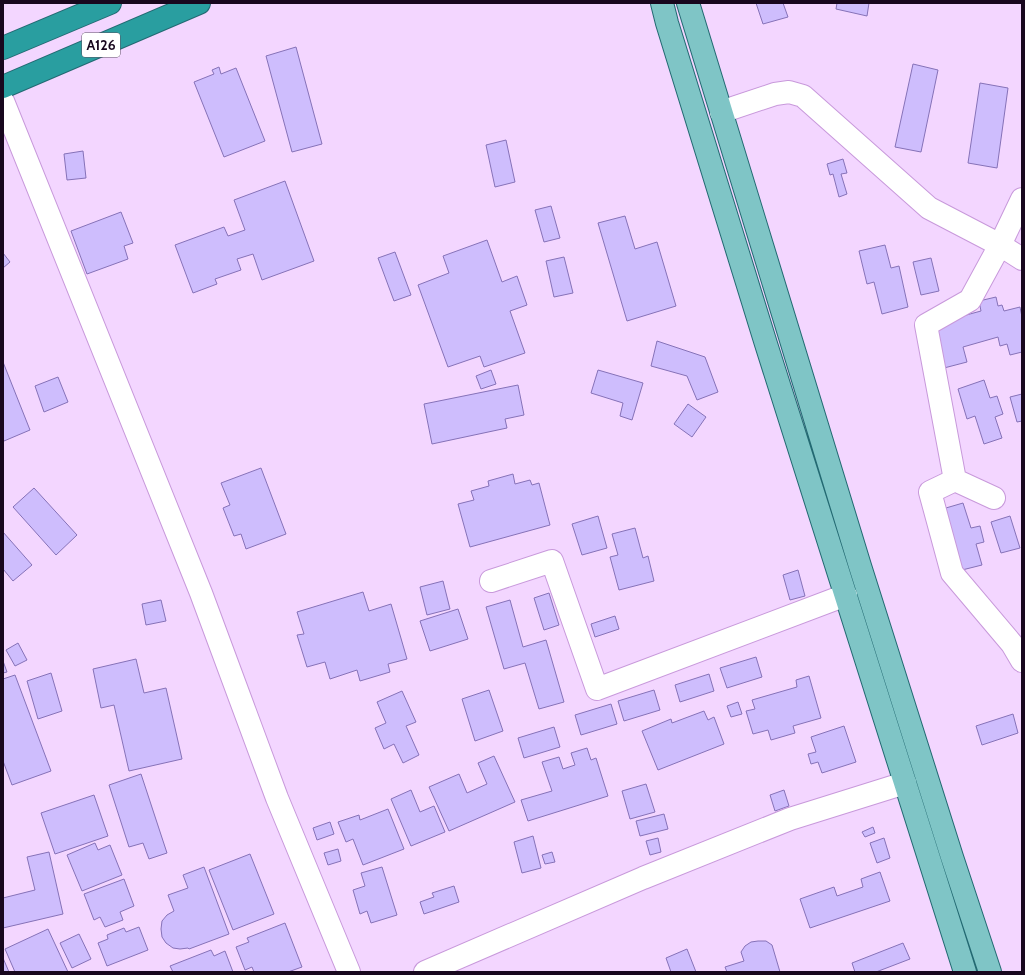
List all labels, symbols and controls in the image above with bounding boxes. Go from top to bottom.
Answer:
road number: A126 [82,33,120,57]

